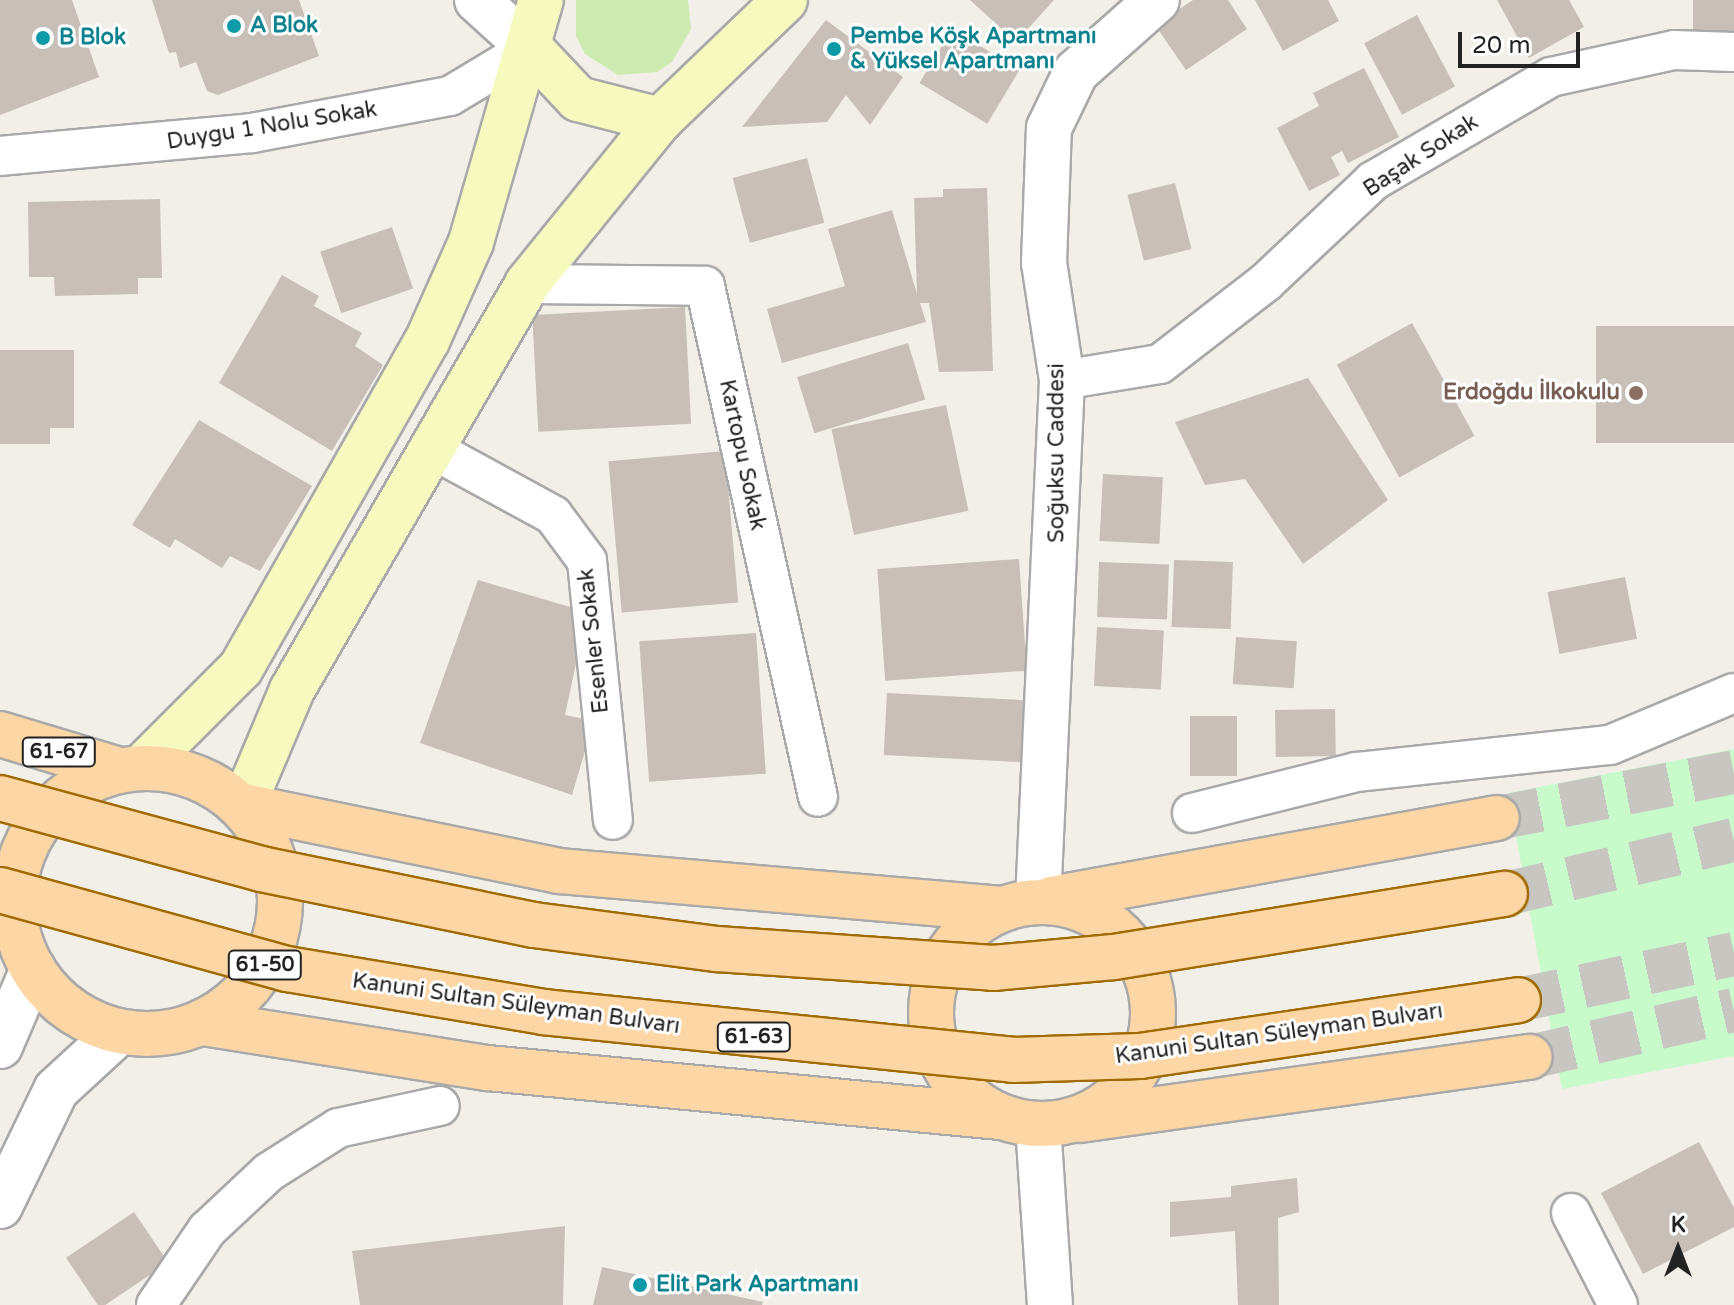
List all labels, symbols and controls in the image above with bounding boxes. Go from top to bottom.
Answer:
place label: A Blok [250,13,318,39]
scale bar [1462,16,1584,66]
marker: A Blok [225,17,243,35]
place label: Pembe Köşk Apartmanı & Yüksel Apartmanı [850,23,1096,74]
place label: B Blok [59,25,126,51]
marker: B Blok [34,29,52,47]
text: 20 m [1472,31,1530,60]
marker: Pembe Köşk Apartmanı & Yüksel Apartmanı [825,40,843,58]
street label: Duygu 1 Nolu Sokak [165,96,379,156]
street label: Başak Sokak [1359,109,1483,203]
street label: Soğuksu Caddesi [1044,363,1070,543]
street label: Kartopu Sokak [713,377,771,533]
place label: Erdoğdu İlkokulu [1443,380,1620,406]
marker: Erdoğdu İlkokulu [1627,384,1645,402]
street label: Esenler Sokak [573,567,615,715]
road number: 61-67 [21,736,97,768]
road number: 61-50 [227,949,303,981]
street label: Kanuni Sultan Süleyman Bulvarı [351,968,681,1040]
street label: Kanuni Sultan Süleyman Bulvarı [1114,998,1444,1070]
road number: 61-63 [716,1021,792,1053]
north arrow [1638,1209,1718,1289]
text: K [1671,1212,1685,1238]
place label: Elit Park Apartmanı [656,1272,859,1298]
marker: Elit Park Apartmanı [631,1276,649,1294]

